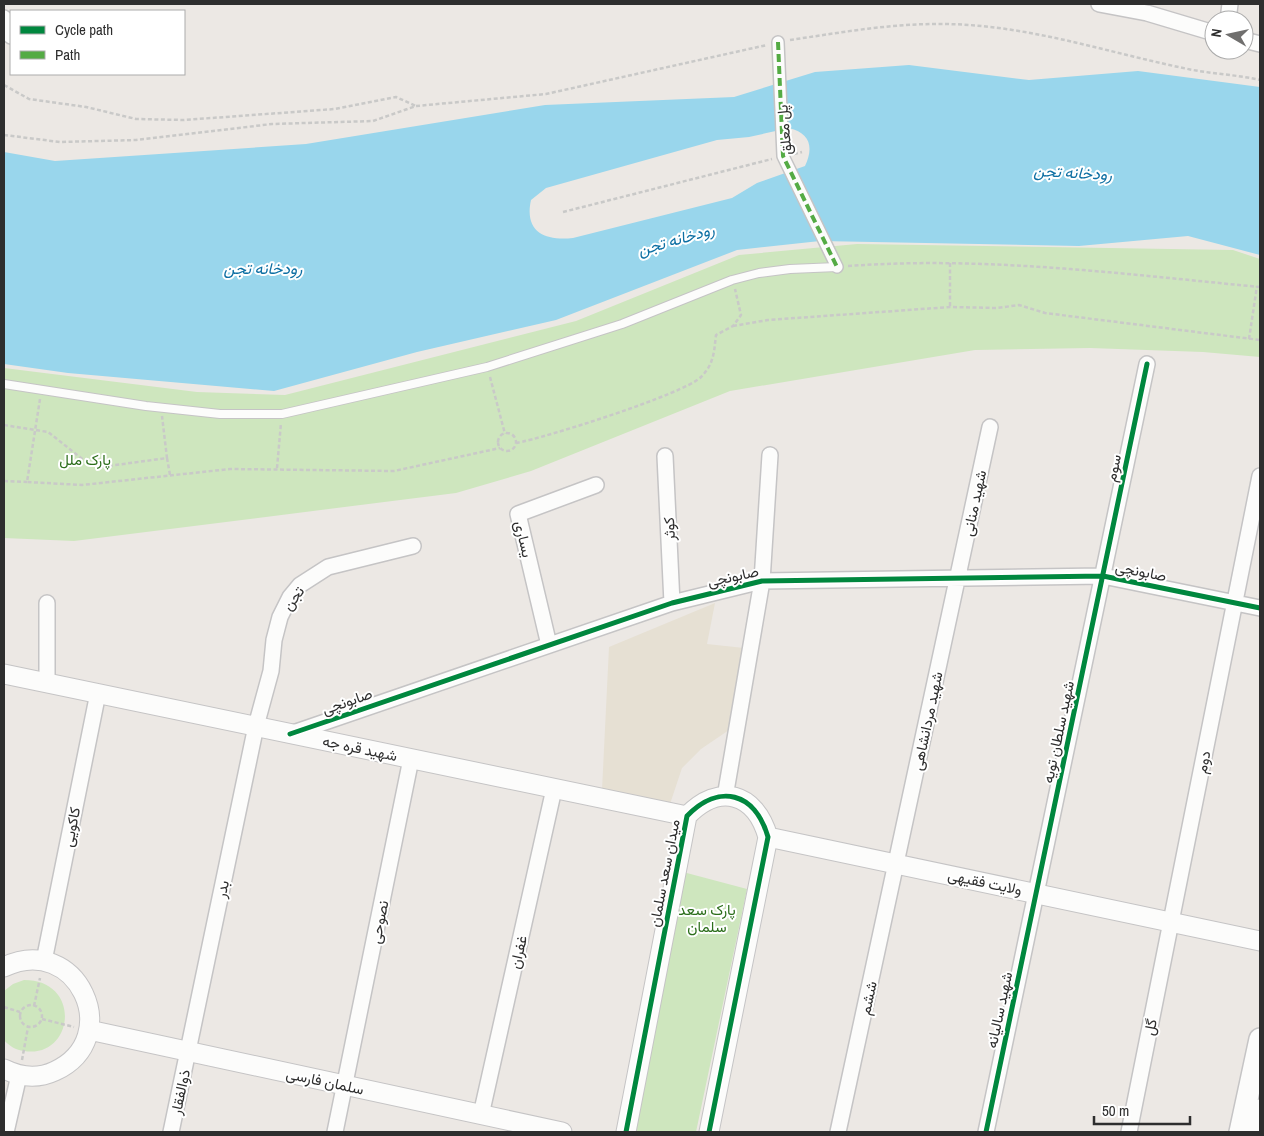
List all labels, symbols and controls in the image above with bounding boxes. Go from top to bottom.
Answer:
legend [10,10,185,75]
north arrow [1204,10,1254,60]
text: Cycle path [55,19,113,40]
text: N [1207,27,1226,38]
text: Path [55,44,80,65]
street label: پل معلق [771,104,797,156]
water label: رودخانه تجن [1033,159,1113,185]
water label: رودخانه تجن [635,217,717,260]
water label: رودخانه تجن [224,257,303,279]
park label: پارک ملل [59,449,111,470]
street label: سوم [1100,452,1126,484]
street label: شهید منانی [957,468,991,538]
street label: کوثر [658,516,680,542]
street label: یساری [510,519,538,559]
street label: صابونچی [1114,556,1168,586]
street label: صابونچی [705,560,761,592]
street label: تجن [277,581,309,615]
street label: شهید مردانشاهی [906,670,948,772]
street label: شهید سلطان تویه [1037,679,1079,785]
street label: صابونچی [319,683,375,719]
street label: شهید قره جه [321,730,399,766]
street label: دوم [1191,749,1215,775]
street label: کاکویی [57,805,85,849]
street label: میدان سعد سلمان [643,817,685,929]
street label: ولایت فقیهی [946,864,1024,900]
street label: بدر [210,878,234,901]
street label: نصوحی [365,899,393,945]
park label: پارک سعد سلمان [678,899,736,937]
street label: غفران [504,933,532,971]
street label: شهید سالیانه [981,970,1017,1050]
street label: ششم [854,979,882,1017]
street label: گل [1138,1016,1162,1037]
street label: سلمان فارسی [284,1063,366,1100]
street label: ذوالفقار [165,1067,195,1117]
scale bar [1094,1094,1190,1126]
text: 50 m [1102,1100,1129,1121]

